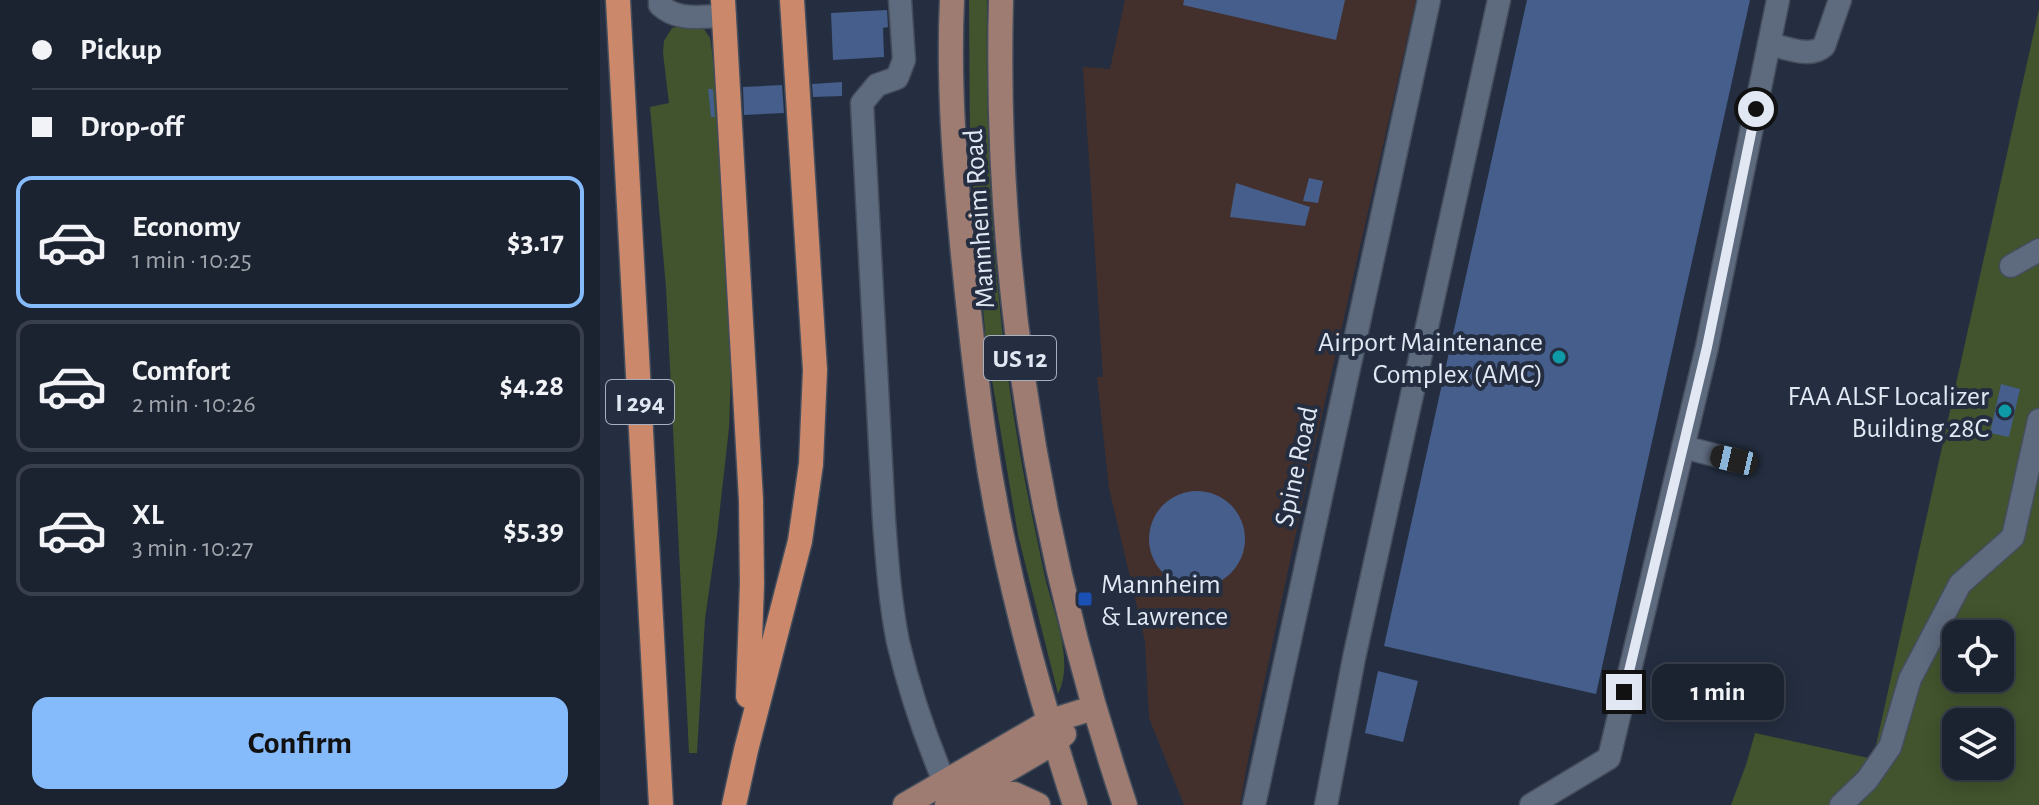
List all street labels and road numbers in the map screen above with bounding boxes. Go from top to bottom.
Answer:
street label: Mannheim Road [960,128,1000,310]
road number: US 12 [984,336,1056,380]
road number: I 294 [606,380,674,424]
street label: Spine Road [1271,404,1323,529]

